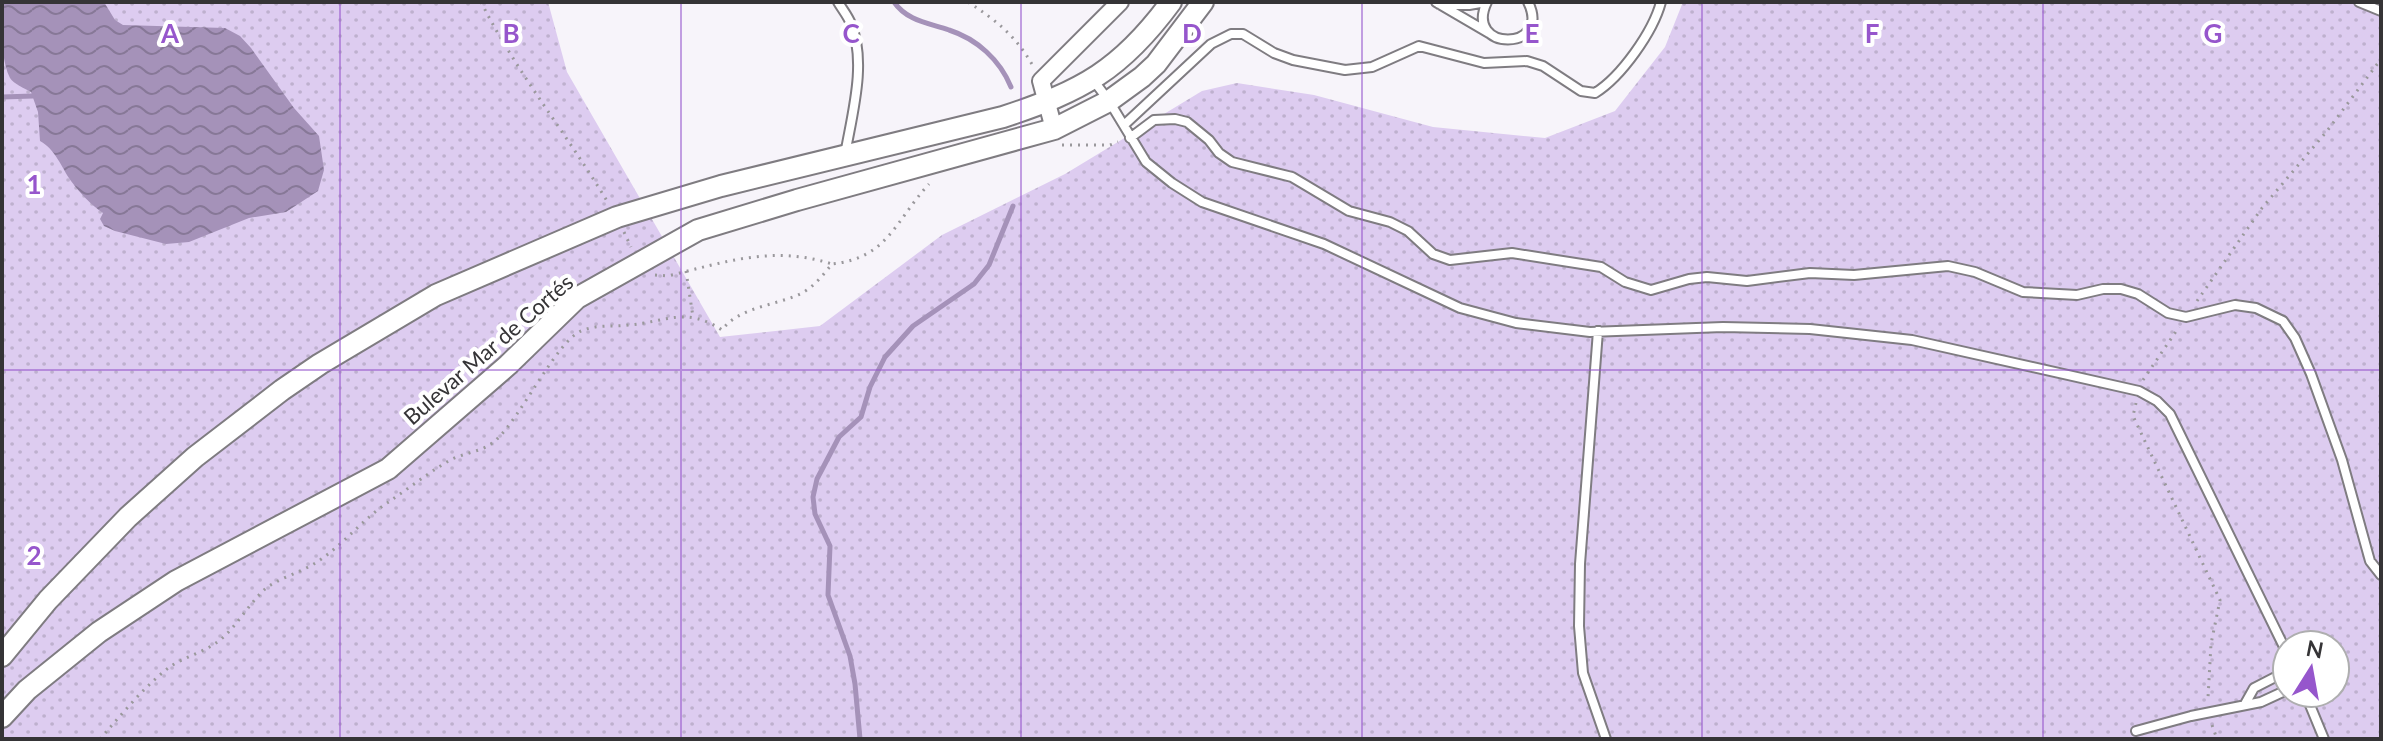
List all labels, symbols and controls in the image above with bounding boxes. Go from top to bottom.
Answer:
text: A [160,17,180,49]
text: B [502,17,520,49]
text: C [842,17,860,49]
text: D [1182,17,1202,49]
text: E [1525,17,1539,49]
text: F [1865,17,1879,49]
text: G [2204,17,2222,49]
text: 1 [26,168,42,200]
street label: Bulevar Mar de Cortés [398,268,578,430]
text: 2 [26,539,42,571]
north arrow [2271,629,2351,709]
text: N [2304,634,2326,664]

